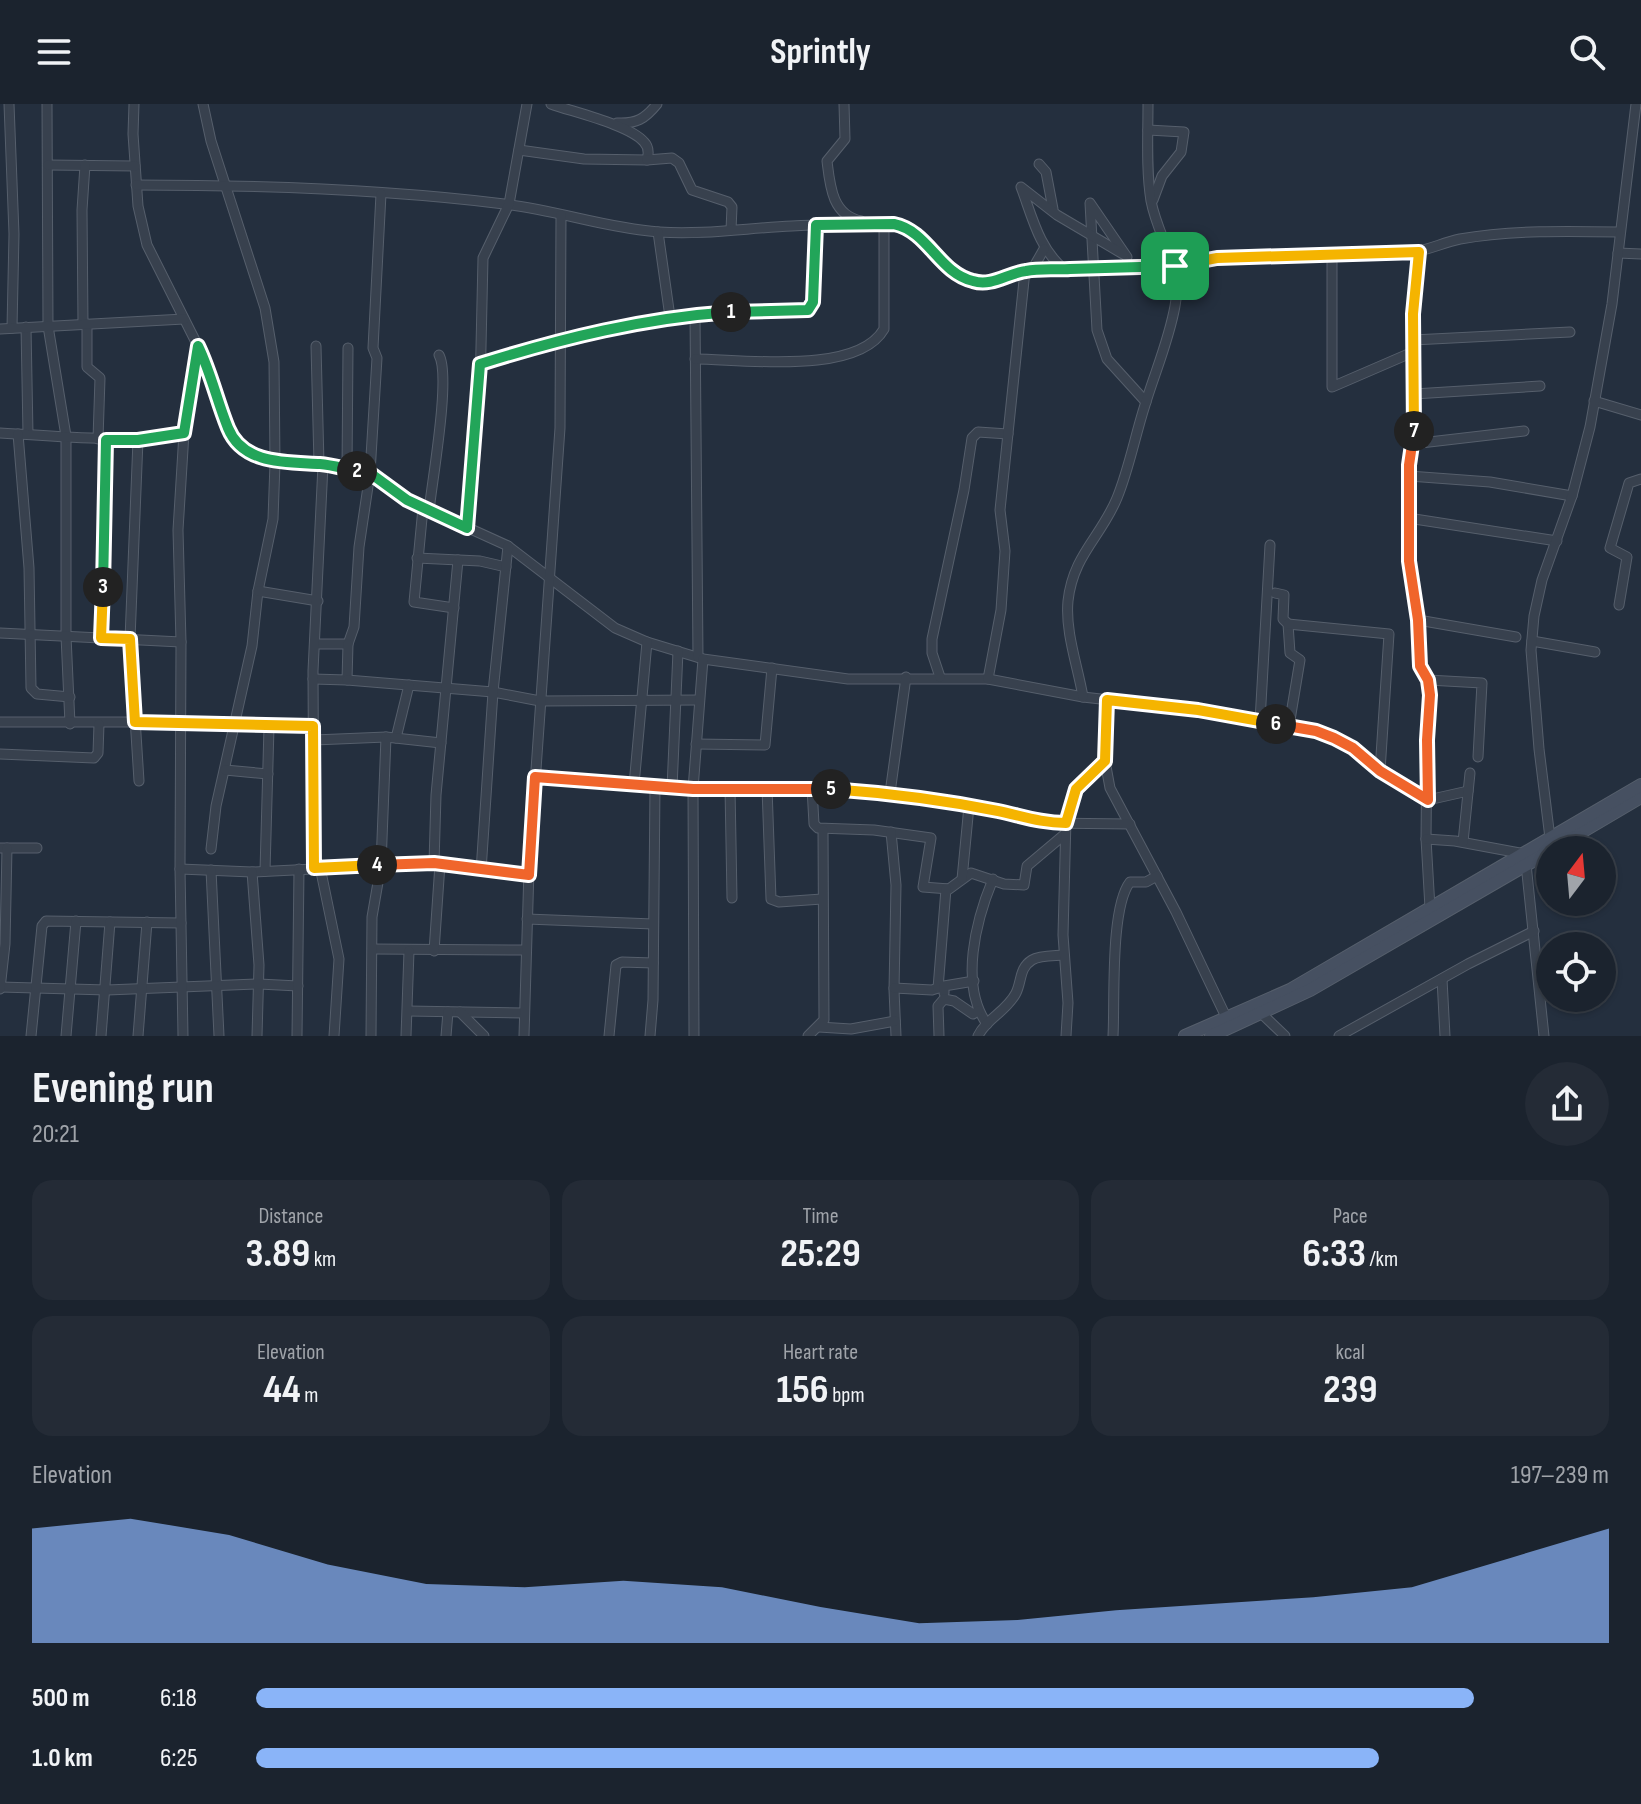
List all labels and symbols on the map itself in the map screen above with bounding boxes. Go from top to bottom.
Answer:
pin [1141,232,1209,300]
pin: 1 [711,292,751,332]
pin: 7 [1394,411,1434,451]
pin: 2 [337,451,377,491]
pin: 3 [83,567,123,607]
pin: 6 [1256,704,1296,744]
pin: 5 [811,769,851,809]
north arrow [1536,836,1616,916]
pin: 4 [357,845,397,885]

